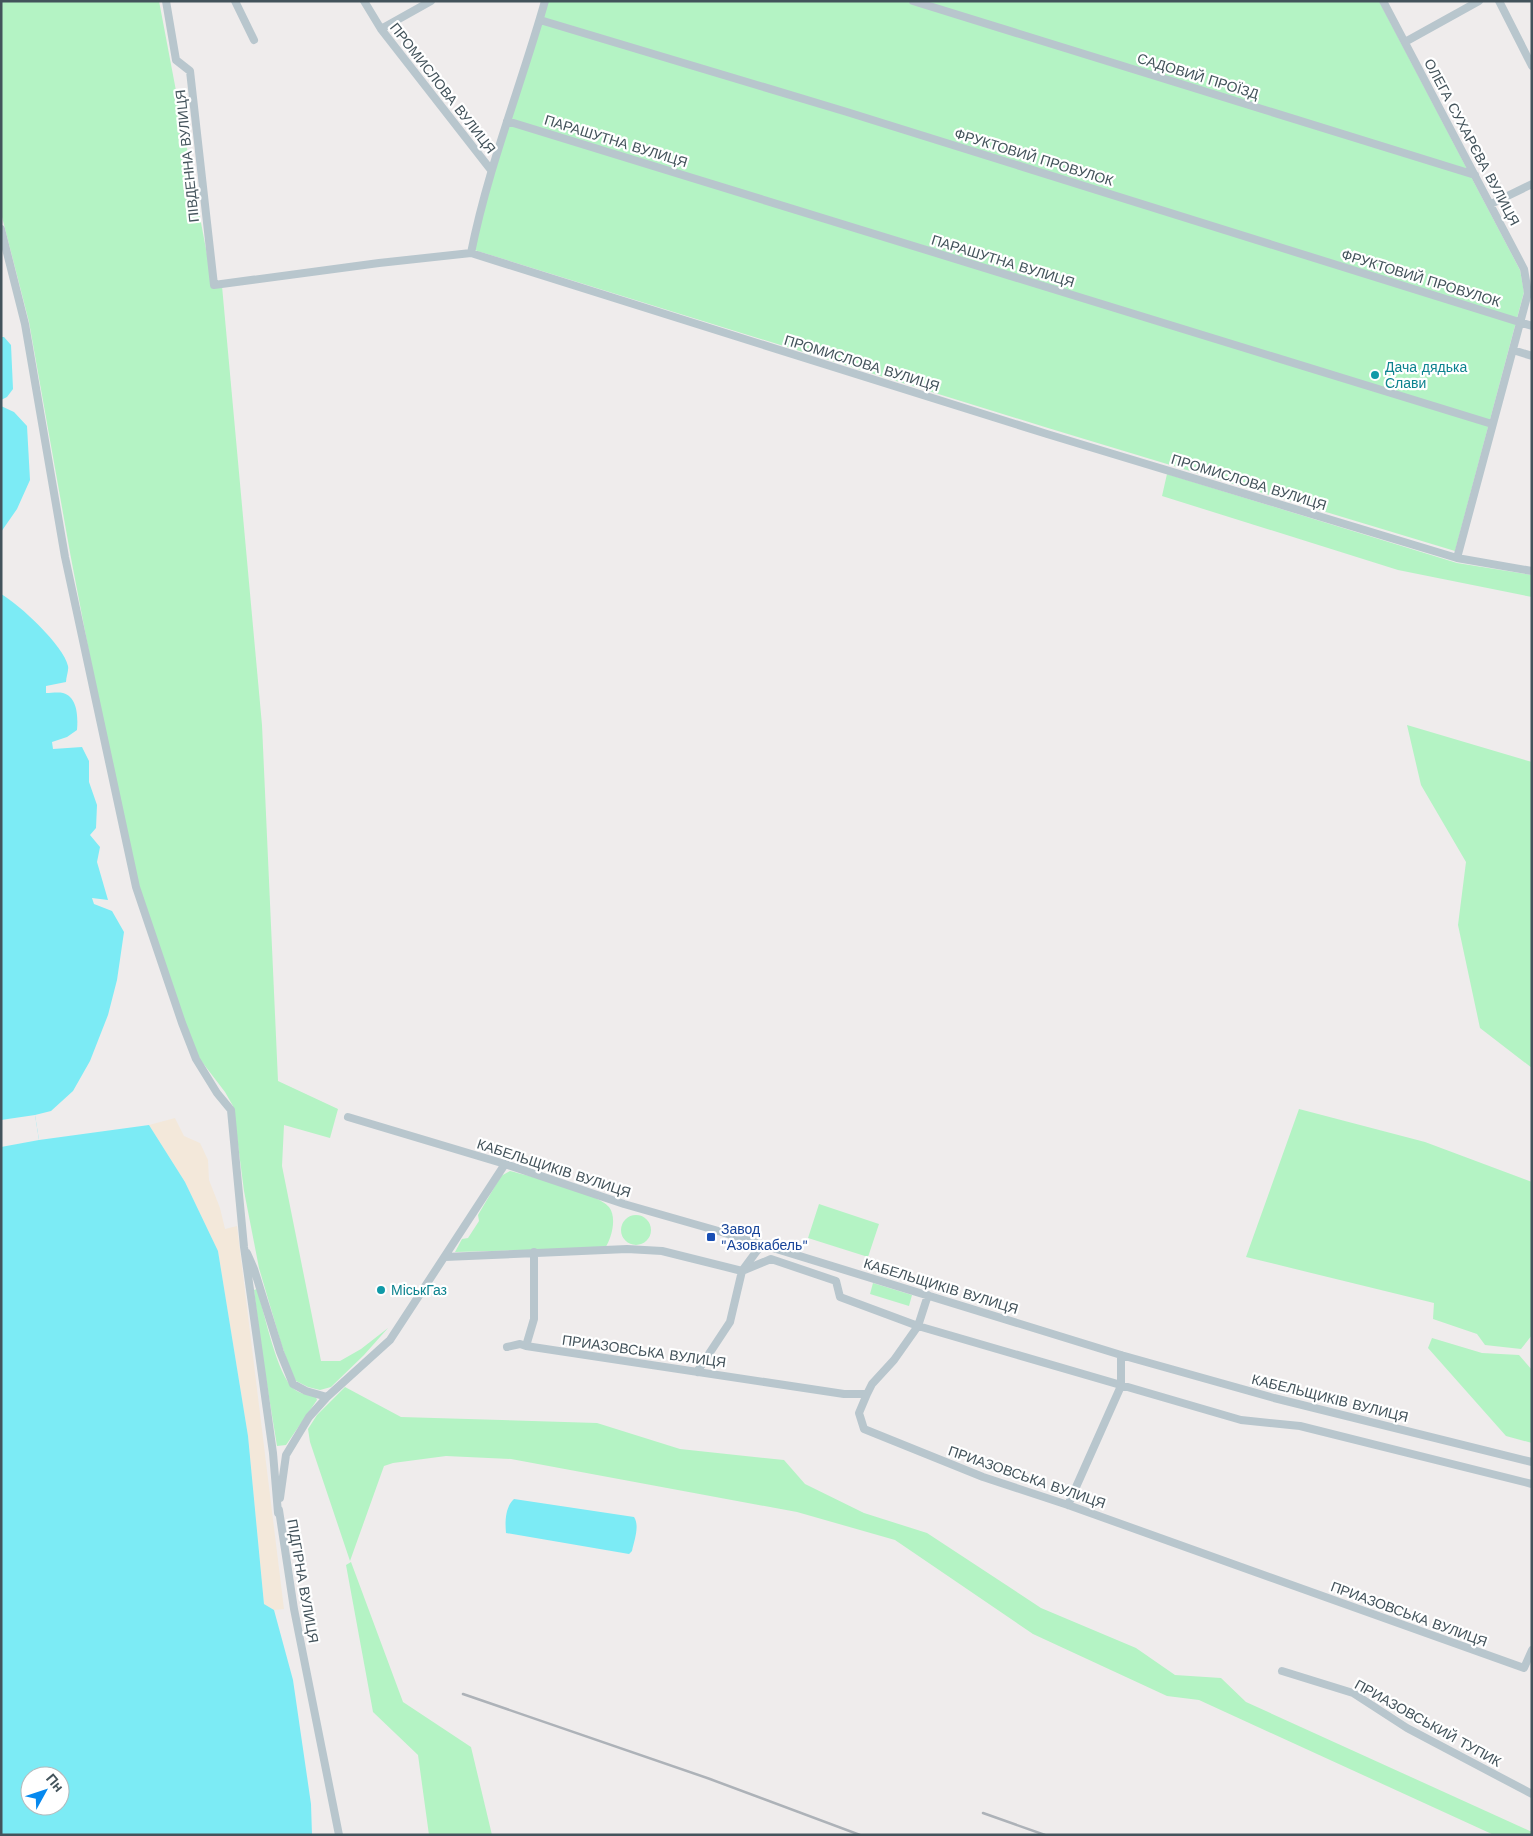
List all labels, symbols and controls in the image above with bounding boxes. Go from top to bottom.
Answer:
street label: ПРОМИСЛОВА ВУЛИЦЯ [387,19,499,157]
street label: САДОВИЙ ПРОЇЗД [1135,49,1261,102]
street label: ОЛЕГА СУХАРЄВА ВУЛИЦЯ [1421,56,1523,228]
street label: ПІВДЕННА ВУЛИЦЯ [172,89,202,223]
street label: ПАРАШУТНА ВУЛИЦЯ [543,112,689,170]
street label: ФРУКТОВИЙ ПРОВУЛОК [953,124,1116,189]
street label: ПАРАШУТНА ВУЛИЦЯ [930,232,1076,290]
street label: ФРУКТОВИЙ ПРОВУЛОК [1340,245,1503,310]
street label: ПРОМИСЛОВА ВУЛИЦЯ [782,332,942,394]
place label: Дача дядька Слави [1385,359,1467,391]
marker: Дача дядька Слави [1369,369,1381,381]
street label: ПРОМИСЛОВА ВУЛИЦЯ [1169,451,1329,513]
street label: КАБЕЛЬЩИКІВ ВУЛИЦЯ [475,1136,633,1200]
place label: Завод "Азовкабель" [721,1221,808,1253]
marker: Завод "Азовкабель" [705,1231,717,1243]
street label: КАБЕЛЬЩИКІВ ВУЛИЦЯ [862,1255,1020,1317]
place label: МіськГаз [391,1282,447,1298]
marker: МіськГаз [375,1284,387,1296]
street label: ПРИАЗОВСЬКА ВУЛИЦЯ [561,1332,727,1370]
street label: КАБЕЛЬЩИКІВ ВУЛИЦЯ [1250,1371,1410,1425]
street label: ПРИАЗОВСЬКА ВУЛИЦЯ [946,1443,1108,1511]
street label: ПІДГІРНА ВУЛИЦЯ [284,1518,322,1644]
street label: ПРИАЗОВСЬКА ВУЛИЦЯ [1329,1578,1489,1650]
street label: ПРИАЗОВСЬКИЙ ТУПИК [1352,1675,1505,1770]
north arrow [20,1766,70,1816]
text: Пн [43,1770,67,1795]

